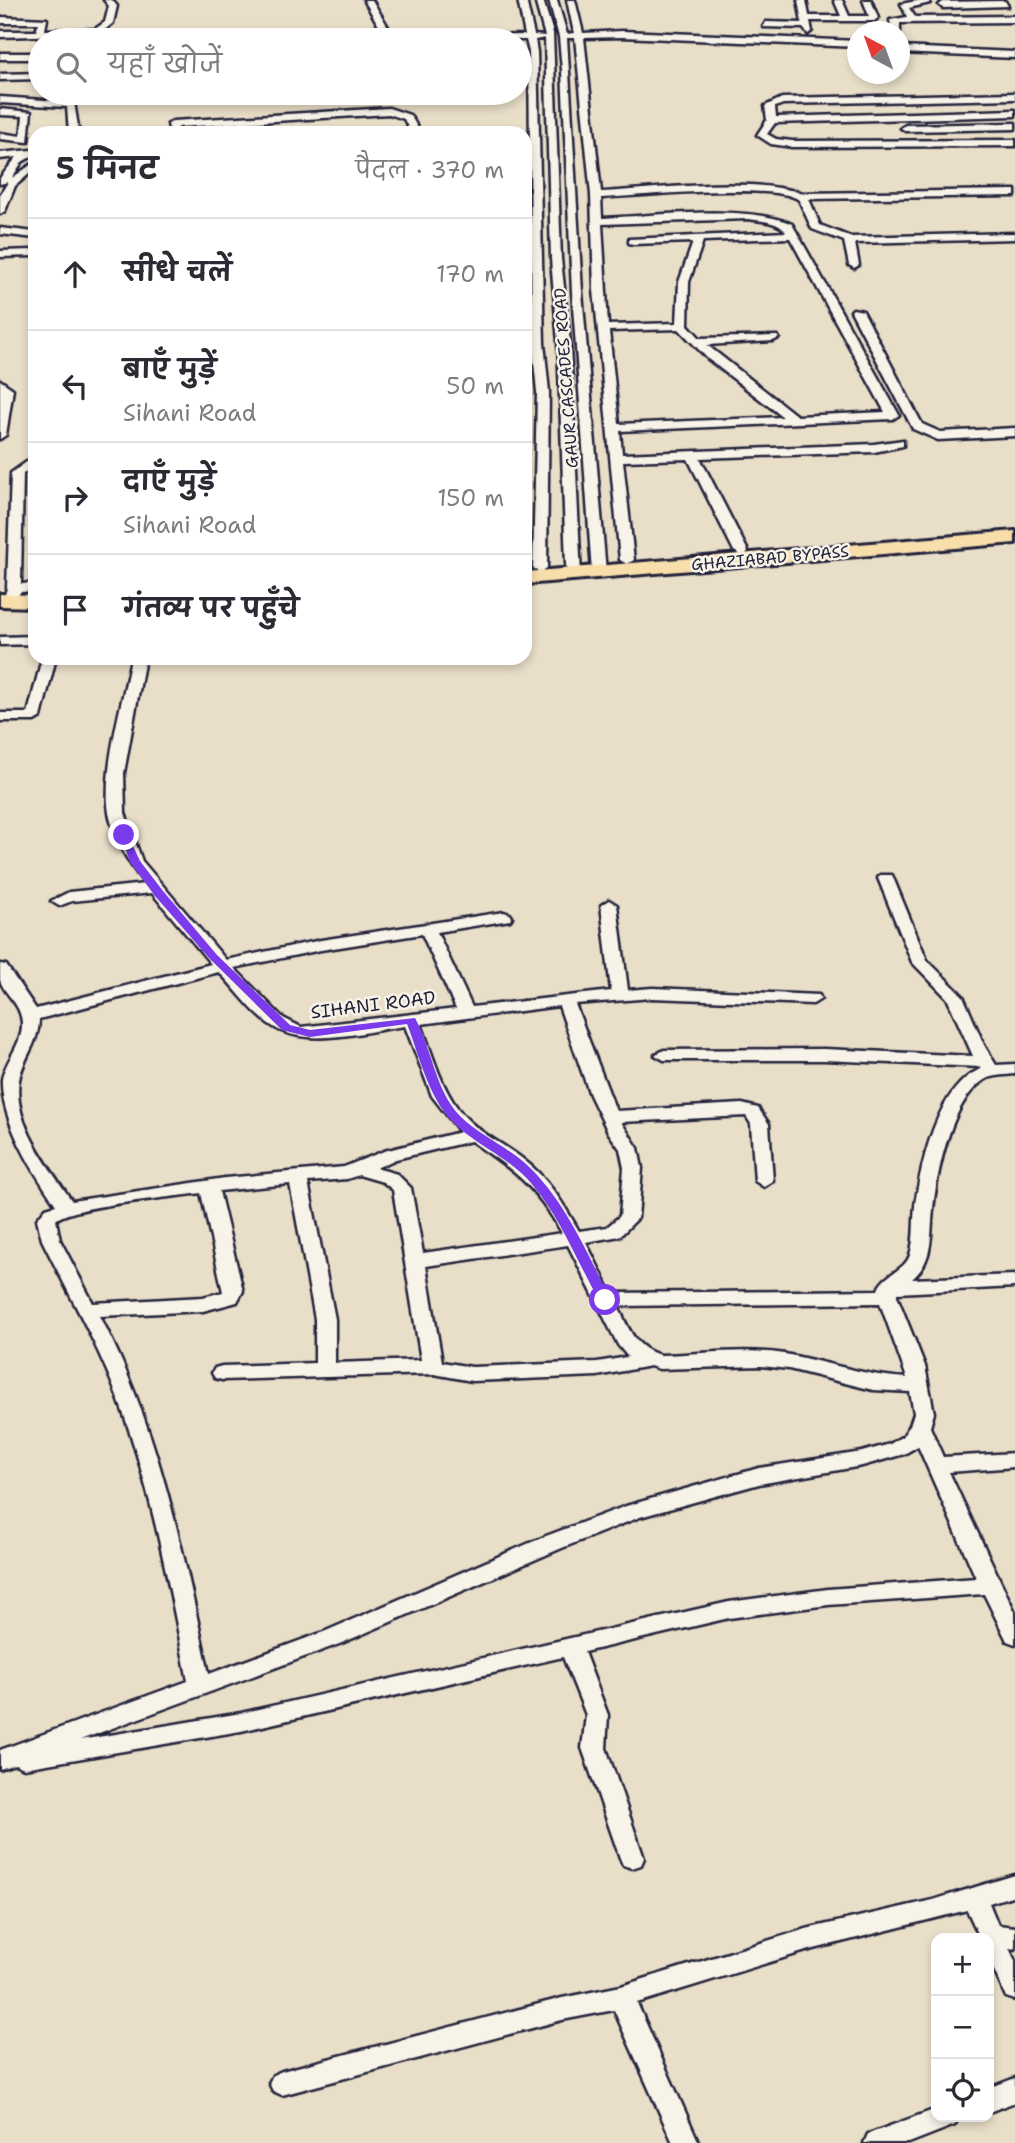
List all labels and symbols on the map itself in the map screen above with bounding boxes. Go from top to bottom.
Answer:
north arrow [847,21,910,84]
street label: GAUR CASCADES ROAD [549,287,583,469]
street label: GHAZIABAD BYPASS [690,541,850,575]
route end [108,819,139,850]
street label: SIHANI ROAD [309,985,437,1025]
route start [589,1284,620,1315]

